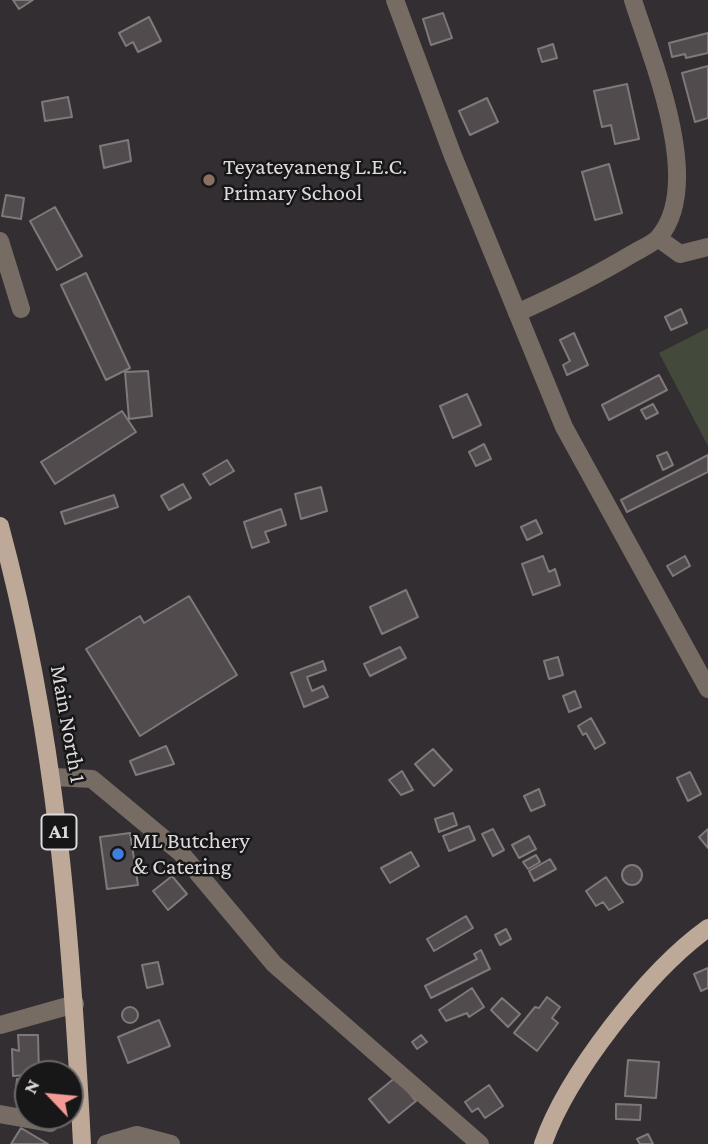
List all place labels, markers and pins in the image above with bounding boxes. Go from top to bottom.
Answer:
place label: Teyateyaneng L.E.C. Primary School [223,153,407,207]
marker: Teyateyaneng L.E.C. Primary School [201,172,217,188]
place label: ML Butchery & Catering [132,827,250,881]
marker: ML Butchery & Catering [110,846,126,862]

